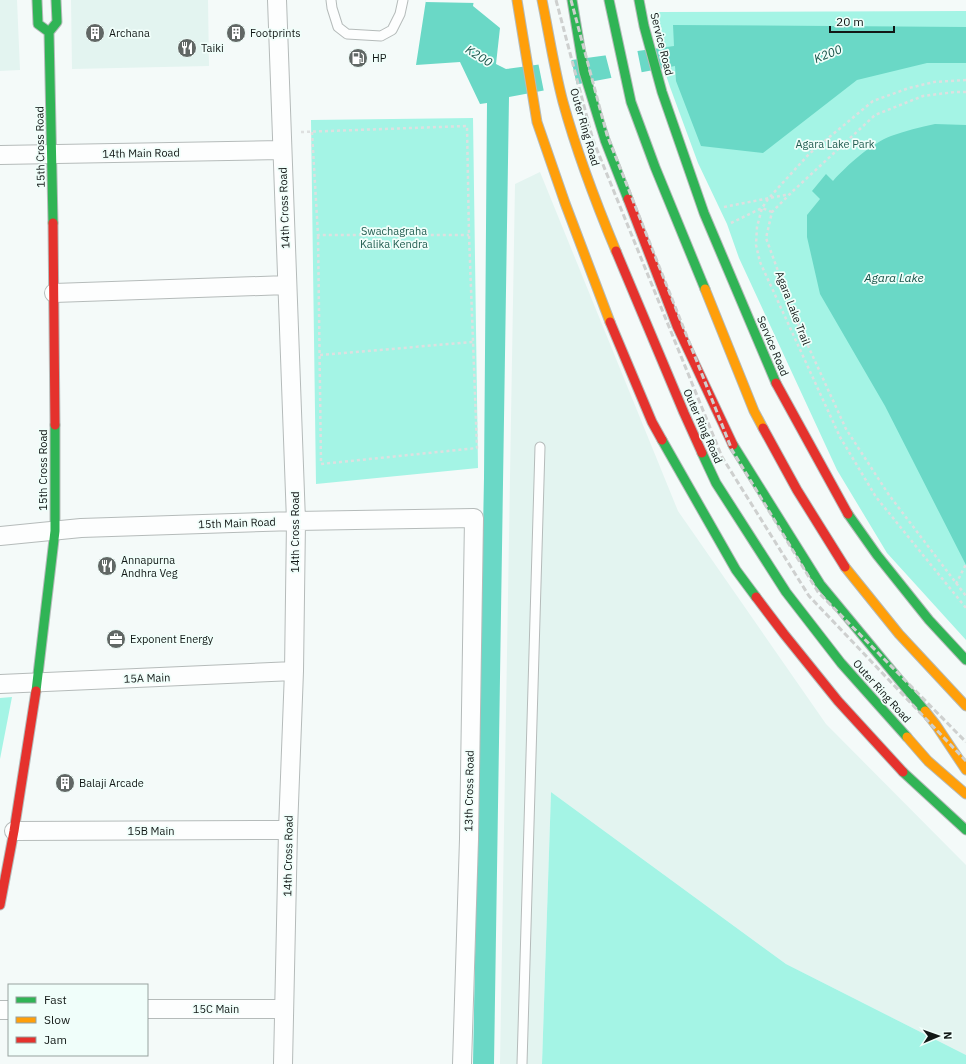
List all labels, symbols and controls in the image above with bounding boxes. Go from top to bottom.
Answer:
scale bar [830,8,894,34]
street label: Service Road [647,11,677,77]
text: 20 m [836,14,864,29]
building icon: Archana [84,22,106,44]
building icon: Footprints [225,22,247,44]
place label: Archana [109,26,150,40]
place label: Footprints [250,26,301,40]
restaurant icon: Taiki [176,37,198,59]
place label: Taiki [201,41,224,55]
water label: K200 [812,41,844,66]
water label: K200 [463,42,496,70]
fuel station icon: HP [347,47,369,69]
place label: HP [372,51,387,65]
street label: Outer Ring Road [567,86,603,168]
street label: 15th Cross Road [32,106,48,188]
park label: Agara Lake Park [795,137,875,151]
street label: 14th Main Road [102,145,180,161]
street label: 14th Cross Road [276,167,292,249]
park label: Swachagraha Kalika Kendra [360,224,428,251]
street label: Agara Lake Trail [772,269,814,347]
water label: Agara Lake [863,270,924,285]
street label: Service Road [754,314,792,378]
street label: Outer Ring Road [680,386,726,466]
street label: 15th Cross Road [36,429,50,511]
street label: 14th Cross Road [288,491,302,573]
street label: 15th Main Road [198,515,276,531]
place label: Annapurna Andhra Veg [121,553,178,580]
restaurant icon: Annapurna Andhra Veg [96,555,118,577]
office icon: Exponent Energy [105,628,127,650]
place label: Exponent Energy [130,632,214,646]
street label: Outer Ring Road [850,656,914,726]
street label: 15A Main [123,670,171,686]
street label: 13th Cross Road [461,750,477,832]
building icon: Balaji Arcade [54,772,76,794]
place label: Balaji Arcade [79,776,144,790]
street label: 14th Cross Road [280,815,296,897]
street label: 15B Main [128,824,174,838]
legend [8,984,148,1056]
text: Fast [44,992,67,1007]
street label: 15C Main [193,1002,239,1016]
text: Slow [44,1012,70,1027]
north arrow [918,1016,958,1056]
text: N [941,1031,955,1040]
text: Jam [44,1032,67,1047]

